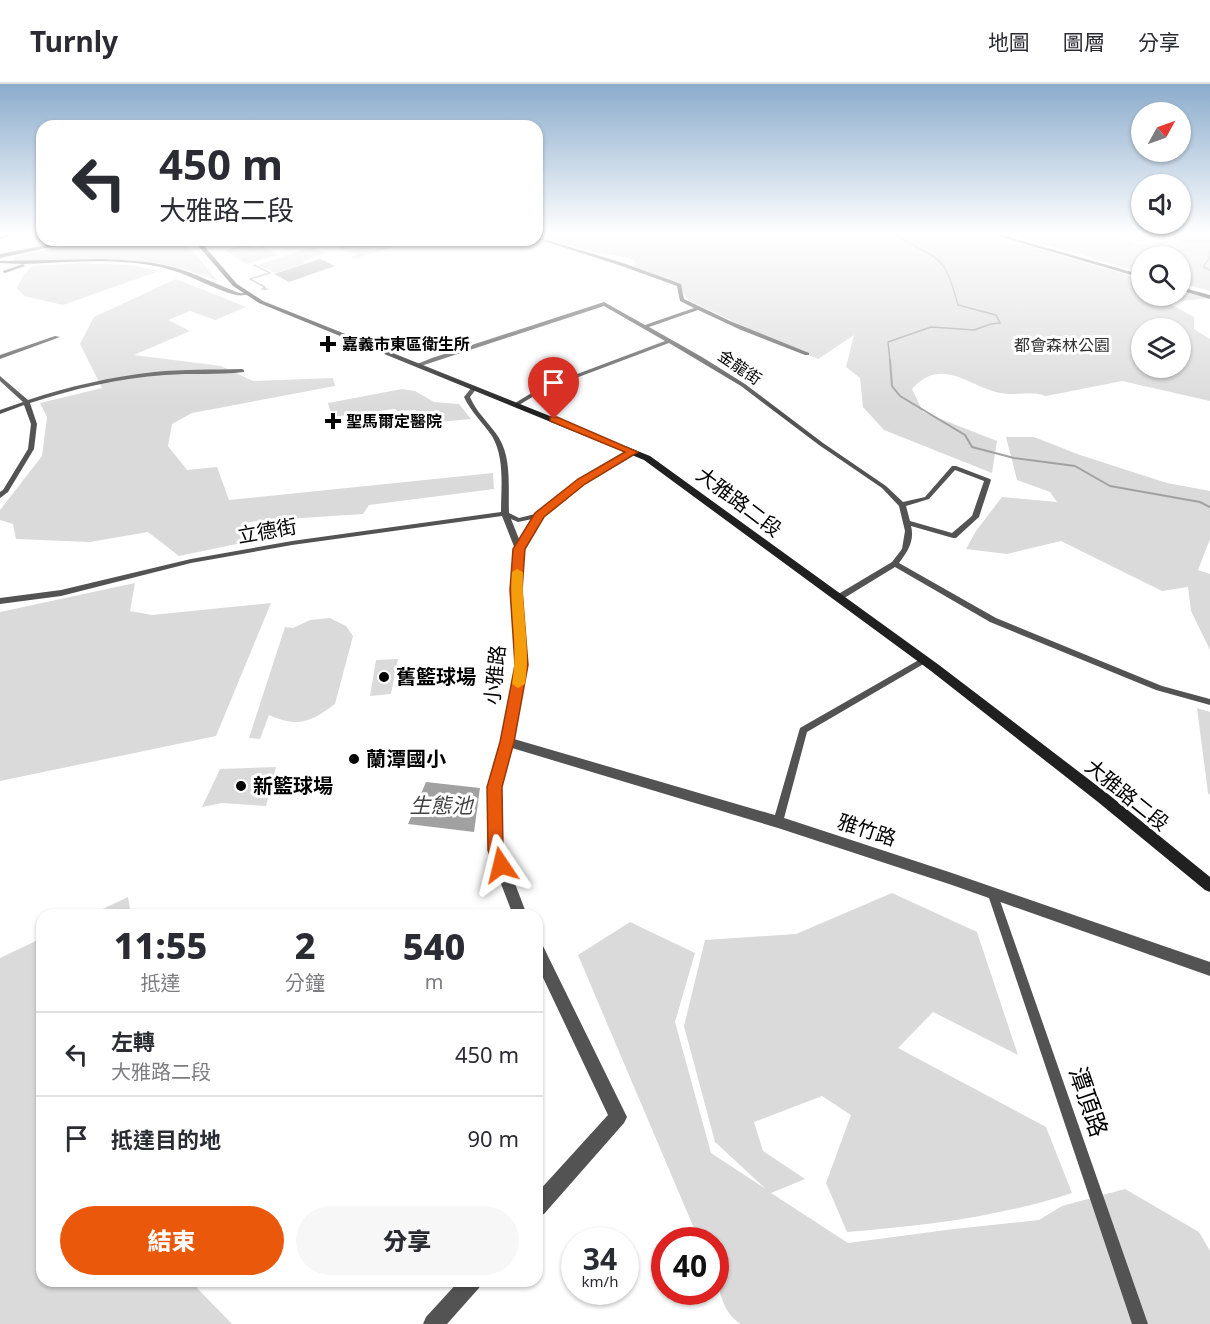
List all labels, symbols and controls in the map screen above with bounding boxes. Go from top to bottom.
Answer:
text: Turnly [30,22,118,60]
text: 地圖 [988,28,1030,56]
text: 圖層 [1063,28,1105,56]
text: 分享 [1138,28,1180,56]
north arrow [1131,102,1191,162]
map controls [1131,102,1191,378]
text: 450 m [159,135,283,192]
icon: left [60,144,138,222]
button: sound [1131,174,1191,234]
text: 大雅路二段 [159,191,294,228]
button: search [1131,246,1191,306]
button: layers [1131,318,1191,378]
place label: 嘉義市東區衛生所 [342,333,470,355]
park label: 都會森林公園 [1014,334,1110,356]
marker: 嘉義市東區衛生所 [319,335,337,353]
street label: 金龍街 [714,344,766,390]
pin [528,357,579,419]
icon: arrive [537,366,570,399]
place label: 聖馬爾定醫院 [346,410,442,432]
marker: 聖馬爾定醫院 [324,412,342,430]
street label: 大雅路二段 [691,461,787,542]
street label: 立德街 [235,512,299,549]
street label: 小雅路 [478,644,511,706]
place label: 舊籃球場 [396,663,476,690]
marker: 舊籃球場 [377,670,391,684]
place label: 蘭潭國小 [366,745,446,772]
marker: 蘭潭國小 [347,752,361,766]
street label: 大雅路二段 [1080,753,1175,837]
place label: 新籃球場 [253,772,333,799]
marker: 新籃球場 [234,779,248,793]
water label: 生態池 [410,791,474,819]
street label: 雅竹路 [834,807,900,852]
position arrow [469,833,533,897]
text: 11:55 [114,921,207,970]
text: 2 [295,921,315,970]
text: 540 [403,922,465,971]
text: m [425,968,443,995]
text: 抵達 [141,969,181,996]
text: 分鐘 [285,969,325,996]
text: 左轉 [111,1026,155,1056]
icon: left [60,1038,93,1071]
text: 450 m [455,1039,519,1069]
text: 大雅路二段 [111,1058,211,1085]
street label: 潭頂路 [1062,1062,1117,1141]
icon: arrive [60,1122,93,1155]
text: 90 m [468,1123,519,1153]
text: 抵達目的地 [111,1124,221,1154]
button: 結束 [60,1206,284,1275]
button: 分享 [296,1206,519,1275]
speed limit sign: 40 [651,1227,729,1305]
text: 34 [583,1238,617,1279]
text: km/h [582,1271,618,1291]

